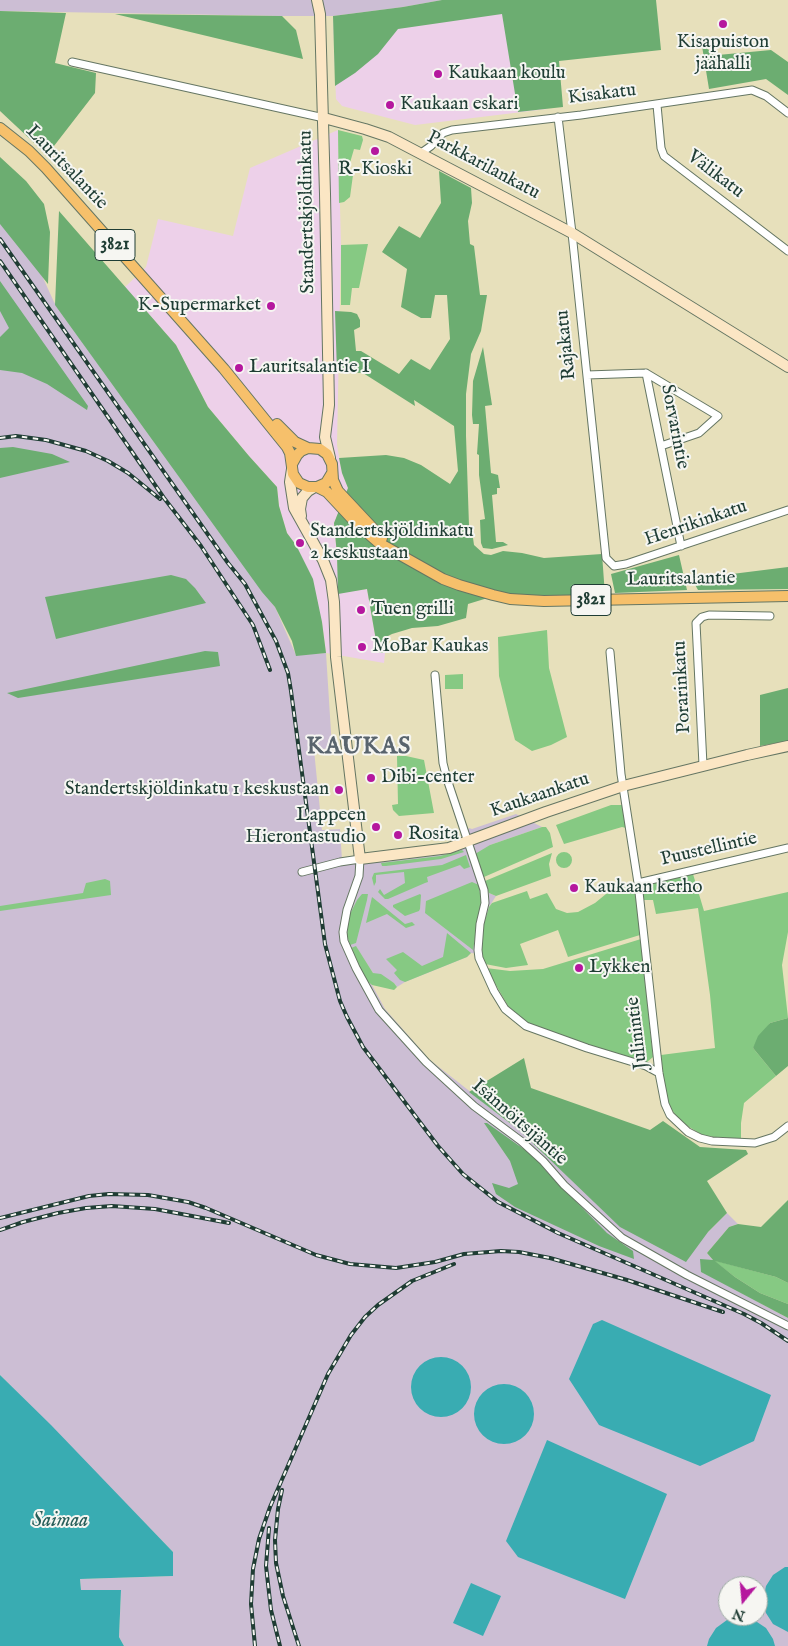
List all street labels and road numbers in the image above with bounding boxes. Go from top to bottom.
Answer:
street label: Kisakatu [567,80,637,110]
street label: Lauritsalantie [20,121,112,215]
street label: Parkkarilankatu [423,127,543,205]
street label: Standertskjöldinkatu [295,130,321,294]
street label: Välikatu [682,146,748,204]
road number: 3821 [95,230,135,260]
street label: Rajakatu [552,309,582,381]
street label: Sorvarintie [655,383,693,471]
street label: Henrikinkatu [642,496,750,552]
street label: Lauritsalantie [626,568,736,592]
road number: 3821 [571,584,611,616]
street label: Porarinkatu [669,640,697,734]
street label: Kaukaankatu [487,768,593,824]
street label: Puustellintie [658,828,760,872]
street label: Julinintie [622,995,654,1071]
street label: Isännöitsijäntie [466,1075,572,1171]

